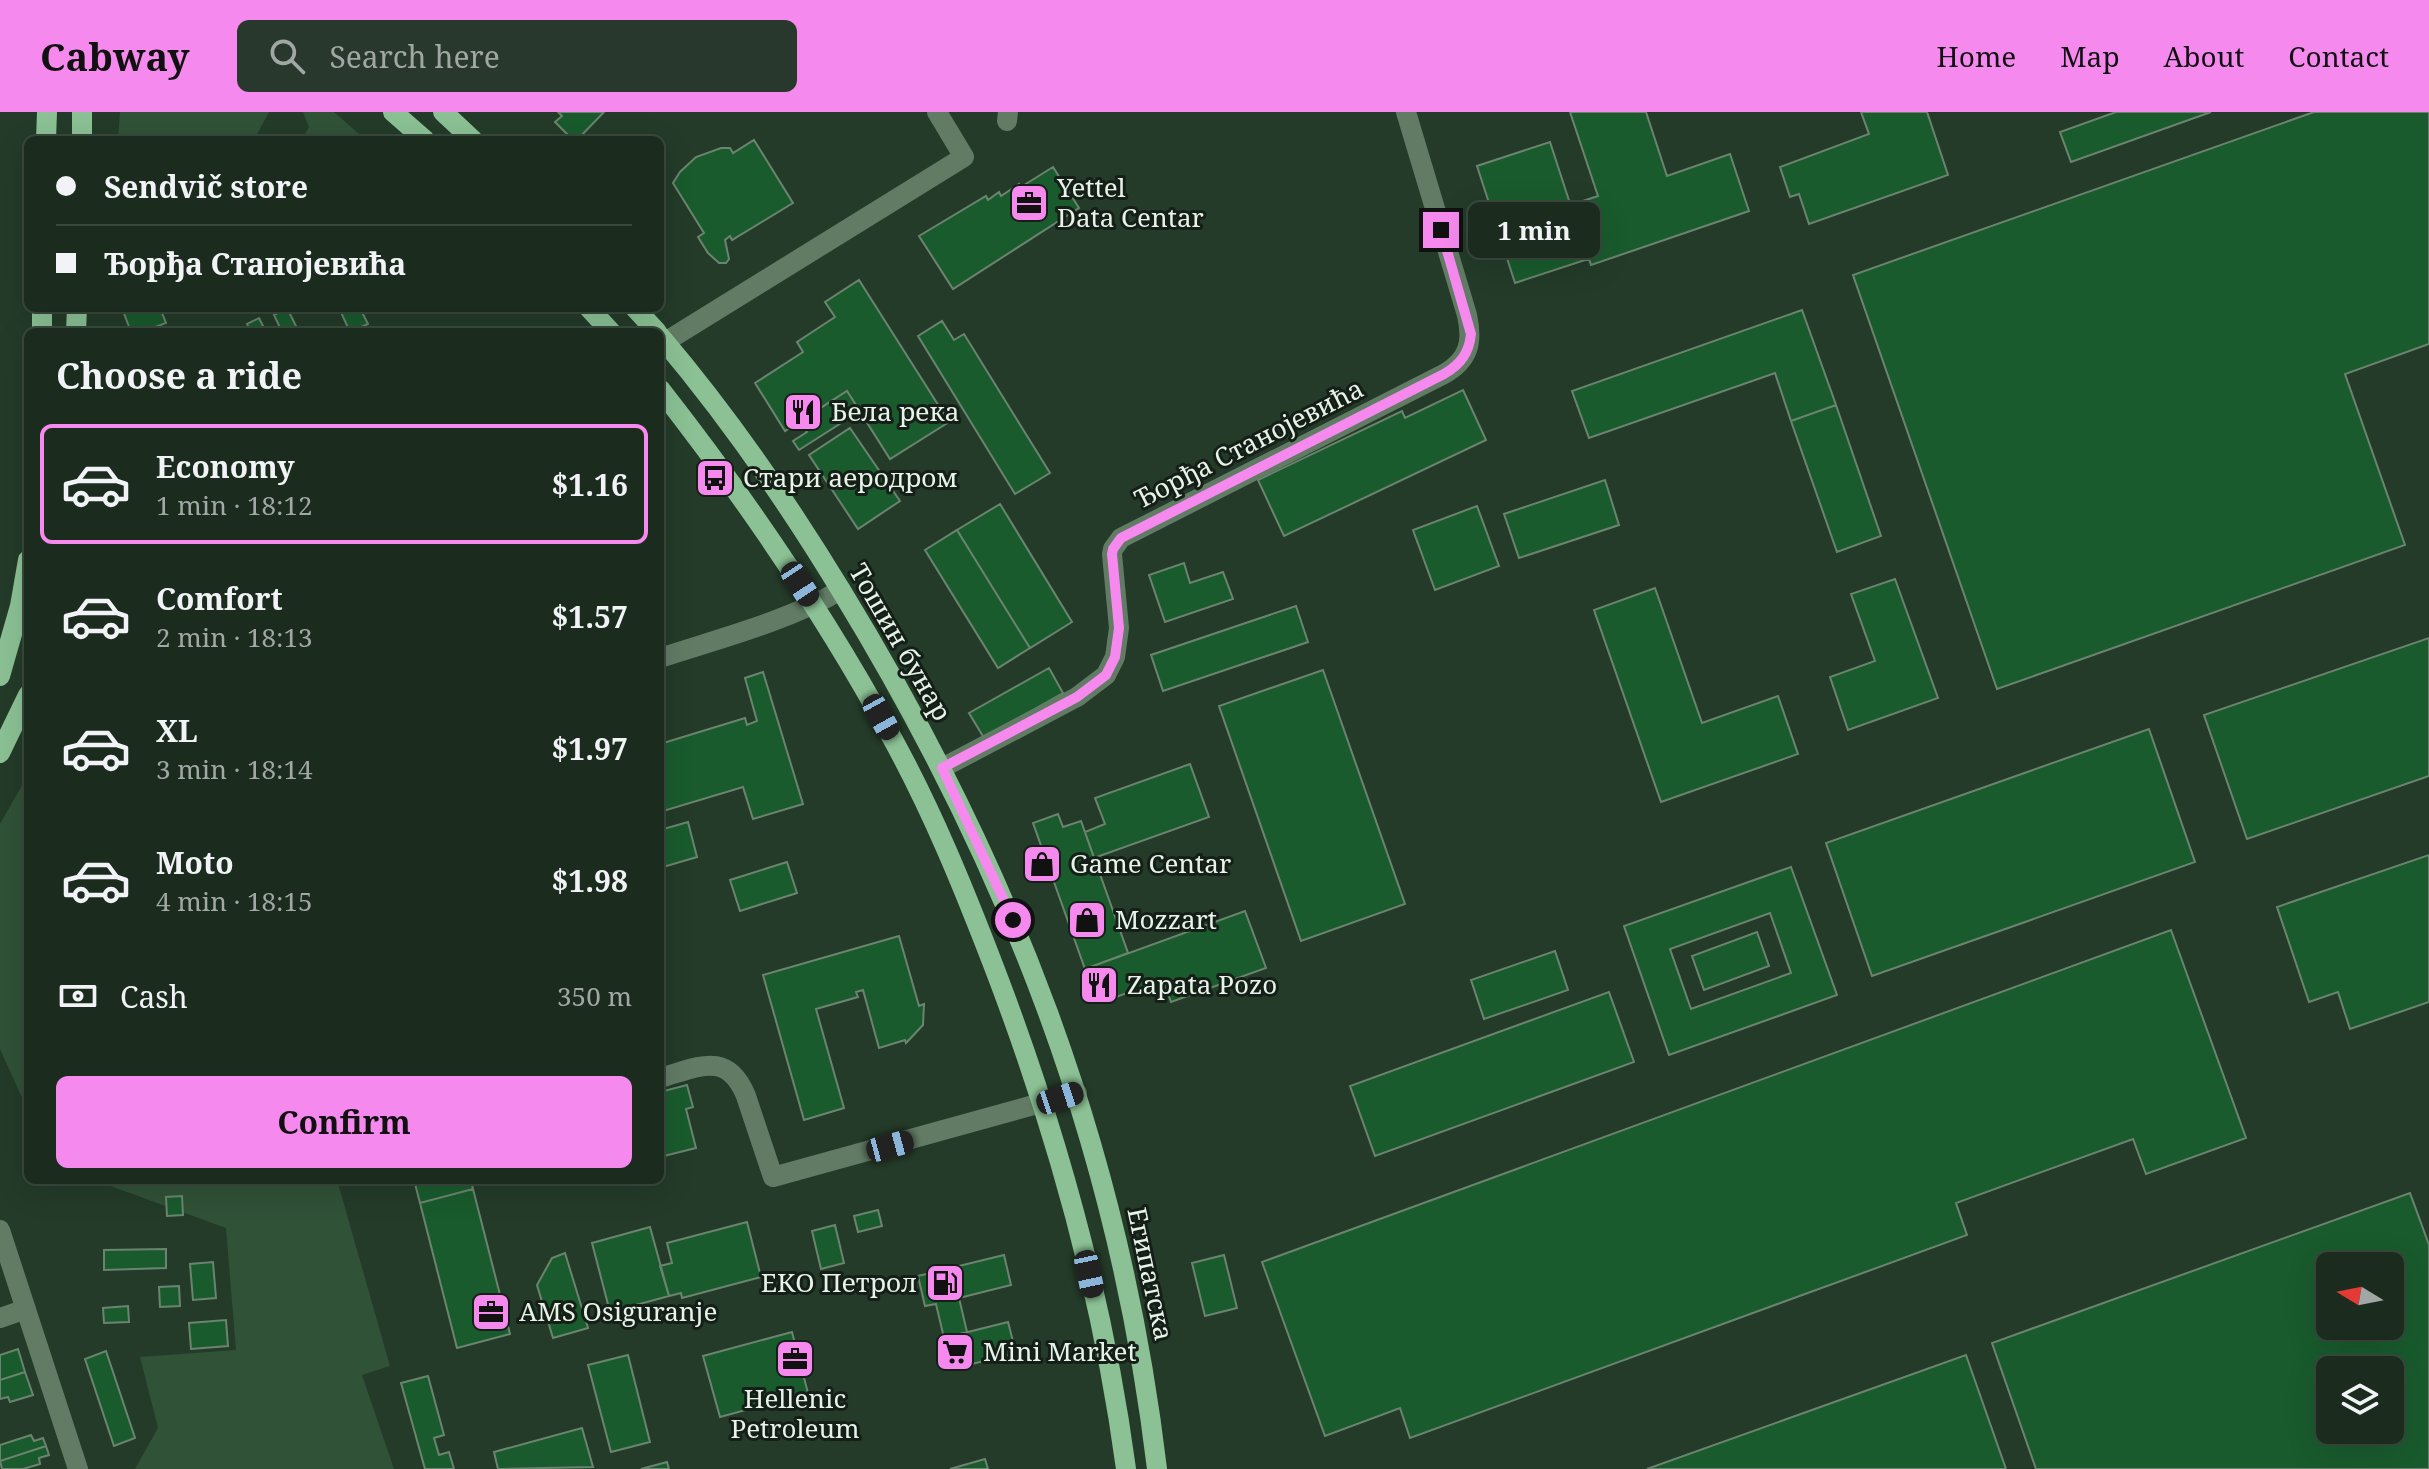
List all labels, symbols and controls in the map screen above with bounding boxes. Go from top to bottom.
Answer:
search box [237,20,797,92]
text: Cabway [40,30,189,82]
icon: search [265,34,309,78]
text: Search here [329,36,500,77]
text: Home [1937,37,2016,75]
text: Map [2060,37,2120,75]
text: About [2164,37,2244,75]
text: Contact [2288,37,2389,75]
text: Sendvič store [104,166,308,207]
place label: Yettel Data Centar [1056,169,1204,235]
office icon: Yettel Data Centar [1008,182,1050,224]
callout: 1 min [1469,202,1601,258]
route end [1423,212,1459,248]
text: 1 min [1497,212,1571,248]
text: Ђорђа Станојевића [104,243,406,284]
text: Choose a ride [56,351,302,400]
street label: Ђорђа Станојевића [1128,370,1369,516]
restaurant icon: Бела река [782,391,824,433]
place label: Бела река [831,393,959,429]
text: Economy [156,446,295,487]
icon: car [60,448,132,520]
bus stop icon: Стари аеродром [694,457,736,499]
place label: Стари аеродром [743,459,958,495]
text: $1.16 [551,464,628,505]
text: 1 min · 18:12 [156,487,313,523]
street label: Тошин бунар [841,556,961,727]
car [777,557,823,611]
text: Comfort [156,578,283,619]
icon: car [60,580,132,652]
text: $1.57 [551,596,628,637]
text: 2 min · 18:13 [156,619,313,655]
car [859,690,903,744]
text: XL [156,710,198,751]
icon: car [60,712,132,784]
text: $1.97 [551,728,628,769]
text: 3 min · 18:14 [156,751,313,787]
text: Moto [156,842,234,883]
shop icon: Game Centar [1021,843,1063,885]
icon: car [60,844,132,916]
place label: Game Centar [1070,845,1231,881]
text: $1.98 [551,860,628,901]
text: 4 min · 18:15 [156,883,313,919]
shop icon: Mozzart [1066,899,1108,941]
place label: Mozzart [1115,901,1217,937]
route start [995,902,1031,938]
restaurant icon: Zapata Pozo [1078,964,1120,1006]
place label: Zapata Pozo [1127,966,1277,1002]
icon: cash [56,974,100,1018]
text: Cash [120,976,188,1017]
text: 350 m [557,978,632,1014]
button: Confirm [56,1076,632,1168]
car [1033,1079,1087,1117]
car [864,1128,916,1164]
street label: Египатска [1119,1204,1183,1344]
car [1072,1248,1106,1300]
north arrow [2316,1252,2404,1340]
map controls [2316,1252,2404,1444]
fuel station icon: ЕКО Петрол [924,1262,966,1304]
place label: ЕКО Петрол [761,1264,917,1300]
office icon: AMS Osiguranje [470,1291,512,1333]
place label: AMS Osiguranje [519,1293,717,1329]
supermarket icon: Mini Market [934,1331,976,1373]
place label: Mini Market [983,1333,1137,1369]
office icon: Hellenic Petroleum [774,1338,816,1380]
button: layers [2316,1356,2404,1444]
place label: Hellenic Petroleum [730,1380,860,1446]

